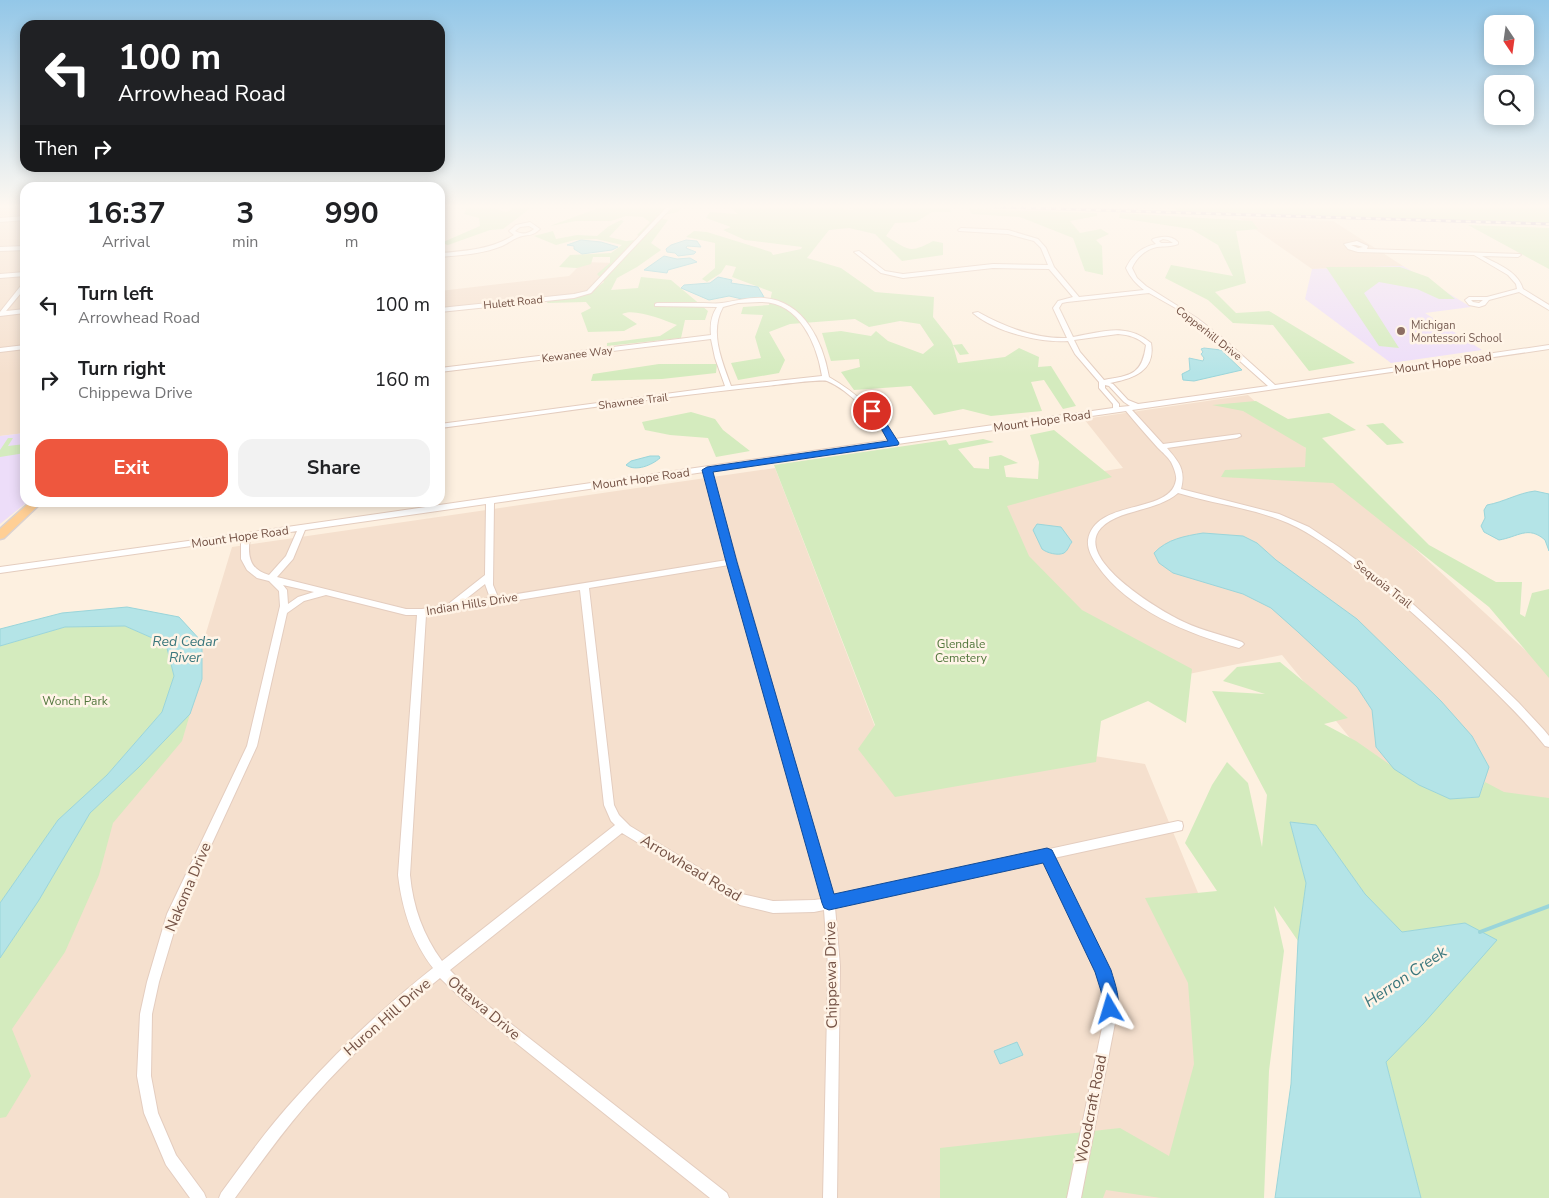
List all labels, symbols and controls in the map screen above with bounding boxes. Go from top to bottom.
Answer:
north arrow [1484,15,1534,65]
map controls [1484,15,1534,125]
text: 100 m [118,34,221,81]
icon: left [35,40,100,105]
button: search [1484,75,1534,125]
text: Arrowhead Road [118,79,286,109]
icon: right [88,135,116,163]
text: Then [35,136,78,162]
text: 16:37 [86,193,166,234]
text: 3 [236,193,254,234]
text: 990 [325,193,379,234]
text: Arrival [102,231,150,253]
text: min [232,231,258,253]
text: m [345,231,359,253]
text: Turn left [78,281,153,307]
icon: left [35,291,63,319]
text: 100 m [375,292,430,318]
street label: Hulett Road [483,292,543,313]
street label: Copperhill Drive [1173,303,1245,364]
text: Arrowhead Road [78,307,200,329]
place label: Michigan Montessori School [1411,318,1503,346]
marker: Michigan Montessori School [1395,325,1407,337]
street label: Kewanee Way [541,343,614,366]
street label: Mount Hope Road [1393,348,1493,378]
text: Turn right [78,356,165,382]
icon: right [35,366,63,394]
text: 160 m [375,367,430,393]
text: Chippewa Drive [78,382,192,404]
street label: Shawnee Trail [597,390,670,413]
pin [851,390,893,432]
icon: arrive [858,397,886,425]
street label: Mount Hope Road [992,406,1092,436]
button: Exit [35,439,228,497]
button: Share [238,439,430,497]
street label: Mount Hope Road [591,464,691,494]
street label: Mount Hope Road [190,522,290,552]
street label: Sequoia Trail [1351,556,1416,612]
street label: Indian Hills Drive [425,589,519,619]
water label: Red Cedar River [152,632,219,667]
park label: Glendale Cemetery [935,636,988,666]
park label: Wonch Park [42,693,109,709]
street label: Arrowhead Road [637,830,745,906]
street label: Nakoma Drive [160,839,216,935]
street label: Chippewa Drive [820,921,842,1029]
water label: Herron Creek [1360,940,1452,1013]
street label: Ottawa Drive [443,972,525,1044]
street label: Huron Hill Drive [339,974,435,1060]
position arrow [1083,982,1135,1034]
street label: Woodcraft Road [1071,1053,1111,1165]

